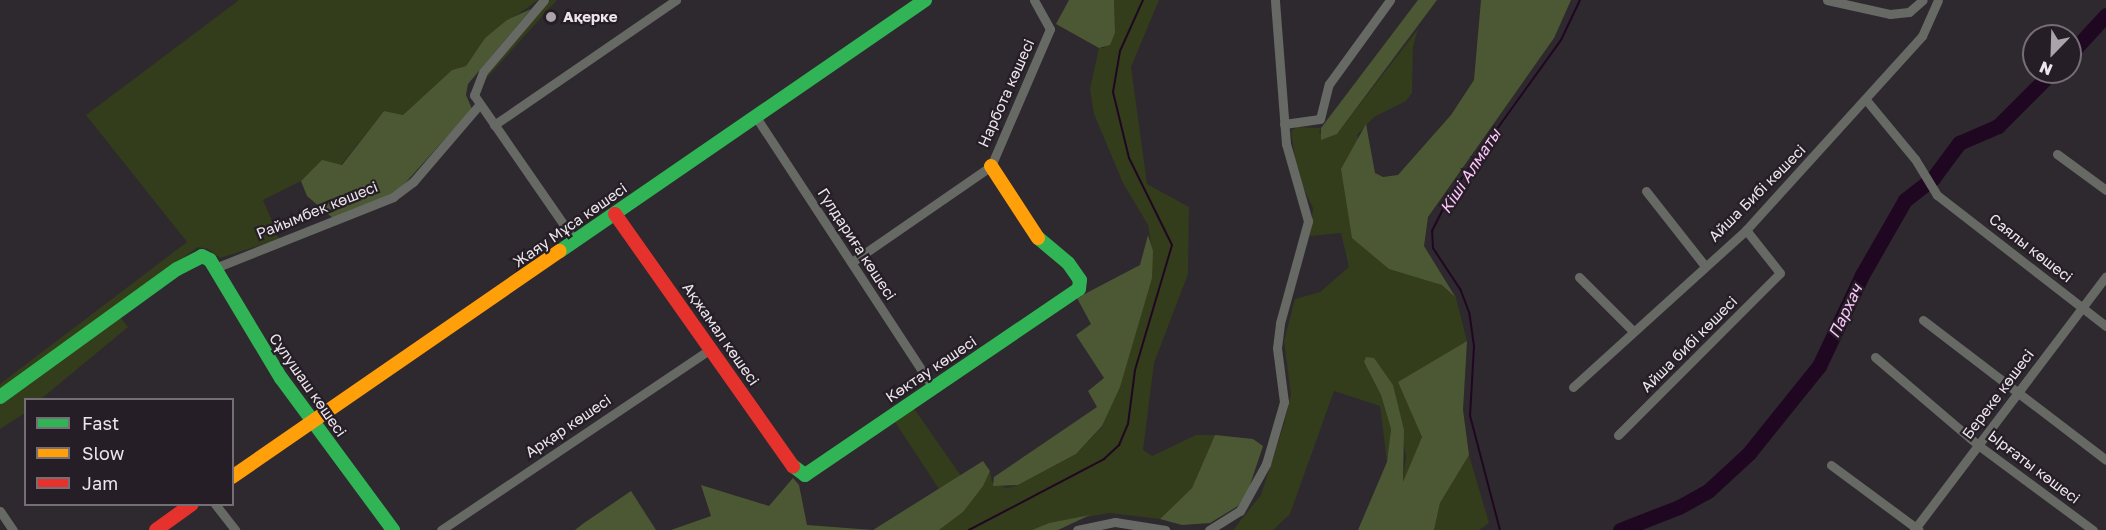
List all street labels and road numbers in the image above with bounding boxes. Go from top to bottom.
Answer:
street label: Нарбота көшесі [974,36,1038,150]
street label: Айша Бибі көшесі [1705,141,1809,245]
street label: Райымбек көшесі [254,177,380,243]
street label: Жаяу Мұса көшесі [510,179,630,271]
street label: Гүлдариға көшесі [814,185,900,303]
street label: Саялы көшесі [1986,210,2076,286]
street label: Ақжамал көшесі [679,279,763,389]
street label: Айша бибі көшесі [1637,292,1741,396]
street label: Сұлушаш көшесі [266,330,350,440]
street label: Көктау көшесі [882,332,980,406]
street label: Береке көшесі [1958,346,2038,442]
street label: Арқар көшесі [522,391,614,461]
street label: Ырғаты көшесі [1984,427,2084,507]

